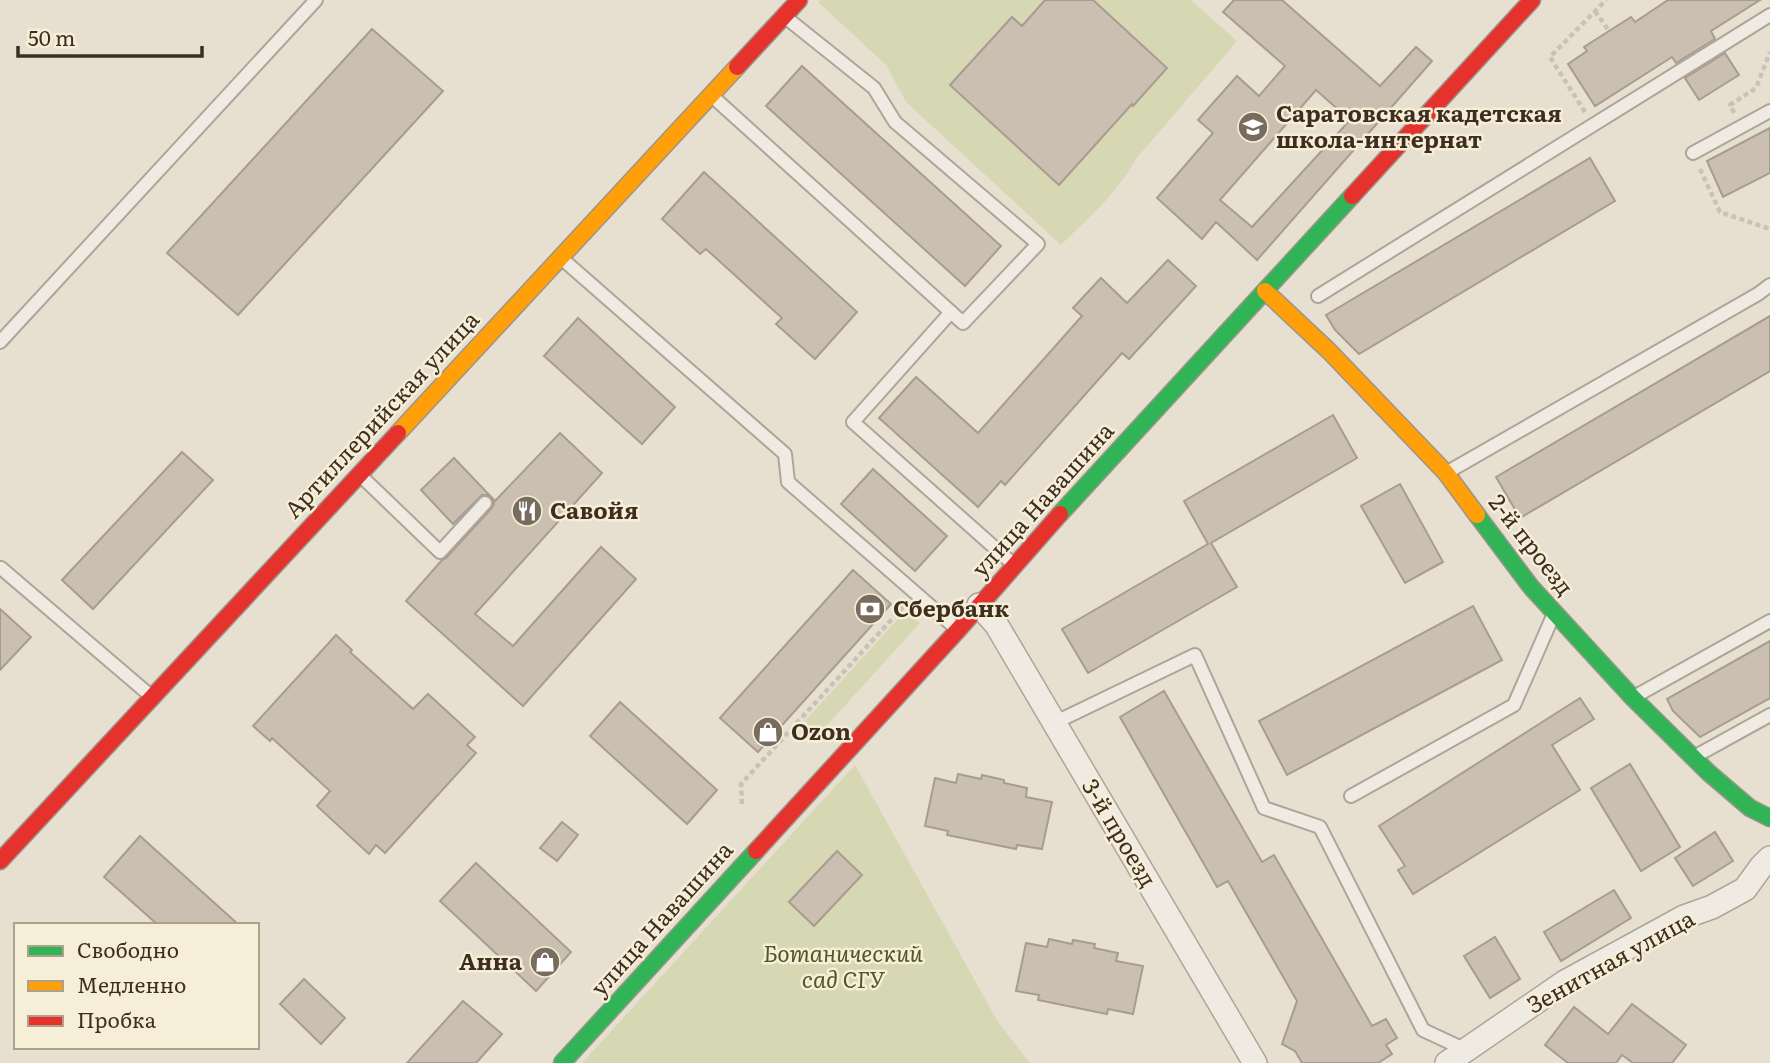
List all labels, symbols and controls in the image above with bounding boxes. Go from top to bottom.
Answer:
scale bar [18,14,201,58]
text: 50 m [28,21,75,52]
place label: Саратовская кадетская школа-интернат [1276,95,1562,155]
school or university icon: Саратовская кадетская школа-интернат [1236,110,1270,144]
street label: Артиллерийская улица [275,302,486,525]
street label: улица Навашина [963,413,1121,584]
street label: 2-й проезд [1482,486,1583,602]
place label: Савойя [550,492,639,526]
restaurant icon: Савойя [510,494,544,528]
place label: Сбербанк [893,590,1009,624]
bank icon: Сбербанк [853,592,887,626]
place label: Ozon [791,713,851,747]
shop icon: Ozon [751,715,785,749]
street label: 3-й проезд [1075,771,1167,893]
street label: улица Навашина [582,832,740,1003]
street label: Зенитная улица [1520,900,1701,1020]
legend [14,923,259,1049]
text: Свободно [77,933,179,964]
park label: Ботанический сад СГУ [763,935,923,995]
place label: Анна [459,943,523,977]
shop icon: Анна [528,945,562,979]
text: Медленно [77,968,186,999]
text: Пробка [77,1003,157,1034]

